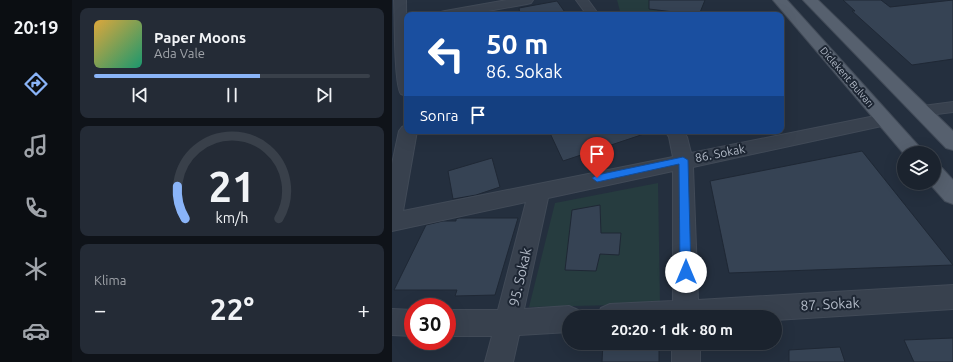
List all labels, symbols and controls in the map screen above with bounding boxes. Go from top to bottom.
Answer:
text: 20:19 [13,17,59,37]
icon: left [420,28,472,80]
text: 50 m [486,28,548,59]
text: Paper Moons [154,29,246,46]
street label: Diclekent Bulvarı [818,45,876,109]
text: Ada Vale [154,46,205,60]
text: 86. Sokak [486,61,562,81]
icon: directions [22,70,50,98]
icon: previous [129,84,151,106]
icon: pause [221,84,243,106]
icon: next [313,84,335,106]
icon: arrive [467,104,489,126]
text: Sonra [420,107,459,124]
icon: music [22,132,50,160]
pin [580,137,614,178]
street label: 86. Sokak [694,142,746,164]
icon: arrive [586,143,608,165]
map controls [897,146,941,190]
button: layers [897,146,941,190]
text: 21 [209,163,255,210]
icon: phone [22,194,50,222]
text: km/h [216,210,248,226]
street label: 95. Sokak [506,246,534,308]
position arrow [665,251,707,293]
icon: climate [22,255,50,283]
text: Klima [94,273,126,287]
text: 22° [210,292,254,326]
street label: 87. Sokak [800,294,860,314]
text: − [94,297,106,322]
text: + [358,297,370,322]
speed limit sign: 30 [404,298,456,350]
icon: car [22,317,50,345]
text: 20:20 · 1 dk · 80 m [611,321,733,338]

